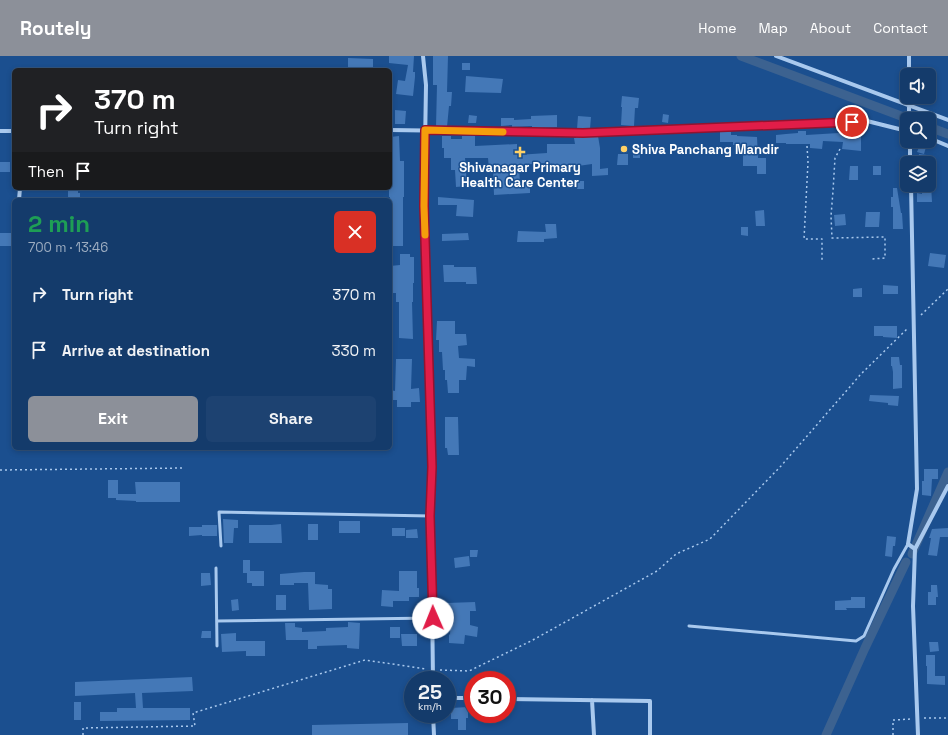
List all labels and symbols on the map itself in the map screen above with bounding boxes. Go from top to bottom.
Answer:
pin [835,105,869,139]
place label: Shiva Panchang Mandir [632,141,779,158]
marker: Shiva Panchang Mandir [619,144,629,154]
marker: Shivanagar Primary Health Care Center [514,146,526,158]
place label: Shivanagar Primary Health Care Center [459,159,581,191]
position arrow [412,597,454,639]
speed limit sign: 30 [464,671,516,723]

